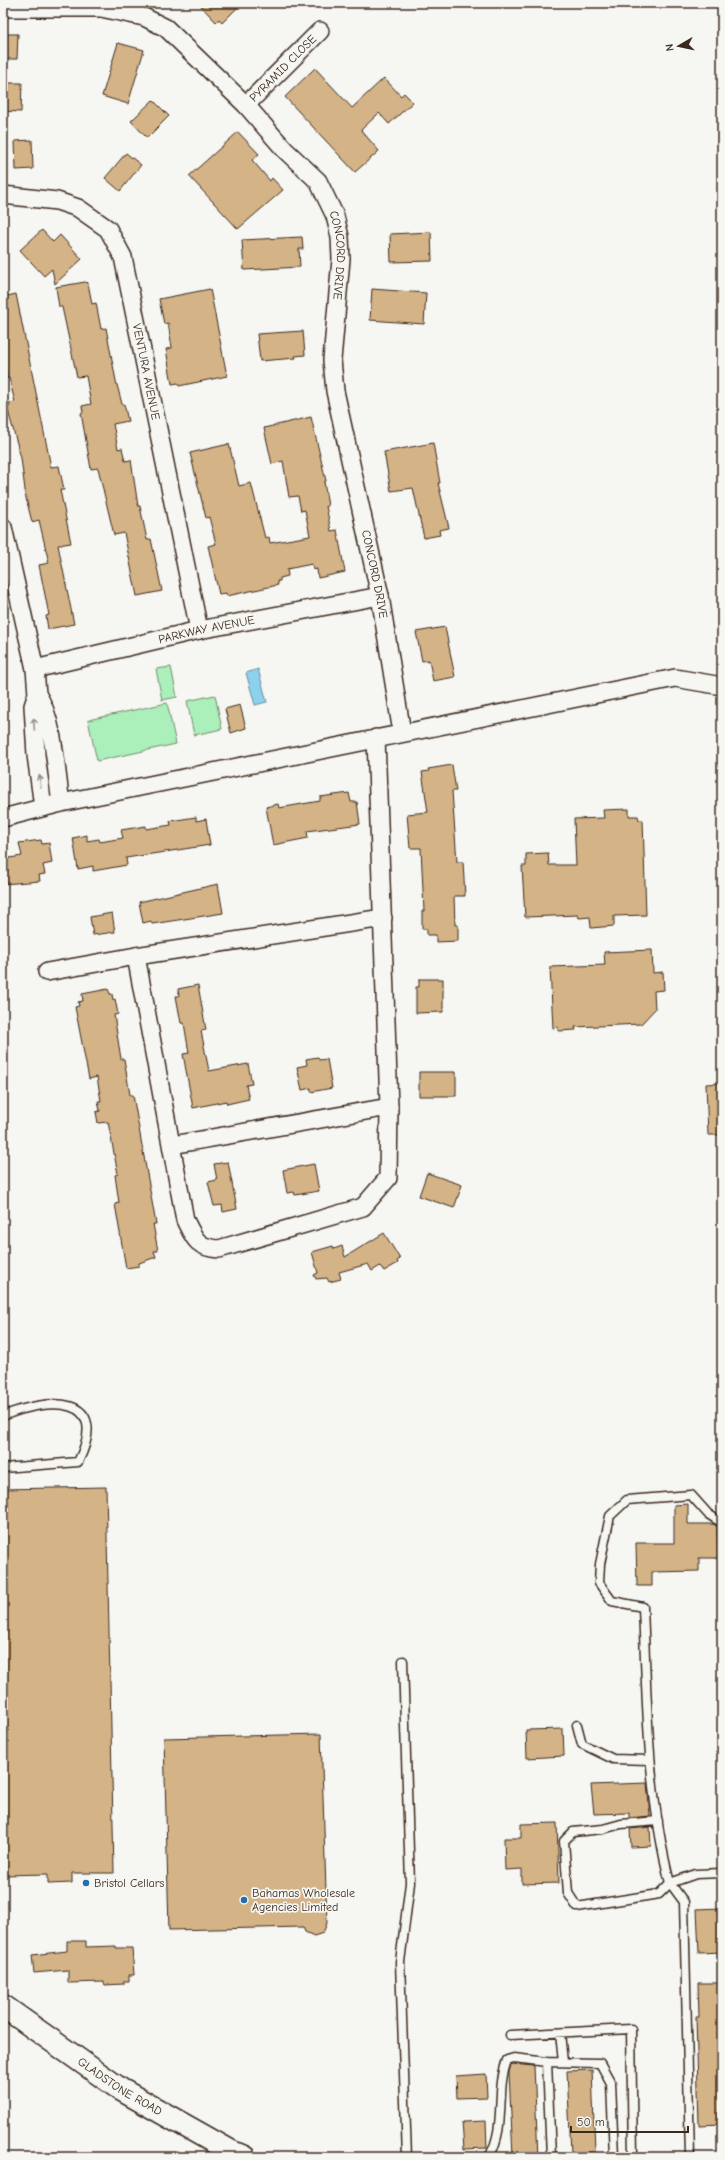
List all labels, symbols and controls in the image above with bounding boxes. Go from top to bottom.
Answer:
north arrow [659,26,699,66]
street label: PYRAMID CLOSE [246,32,319,105]
text: N [663,43,677,52]
street label: CONCORD DRIVE [326,208,348,301]
street label: VENTURA AVENUE [130,322,163,421]
street label: CONCORD DRIVE [359,529,391,619]
street label: PARKWAY AVENUE [157,613,256,646]
one-way arrow [30,718,38,731]
one-way arrow [36,775,44,788]
place label: Bristol Cellars [94,1876,165,1890]
marker: Bristol Cellars [81,1878,91,1888]
place label: Bahamas Wholesale Agencies Limited [252,1886,355,1914]
marker: Bahamas Wholesale Agencies Limited [239,1895,249,1905]
street label: GLADSTONE ROAD [75,2054,165,2118]
scale bar [571,2108,688,2134]
text: 50 m [577,2115,605,2129]

